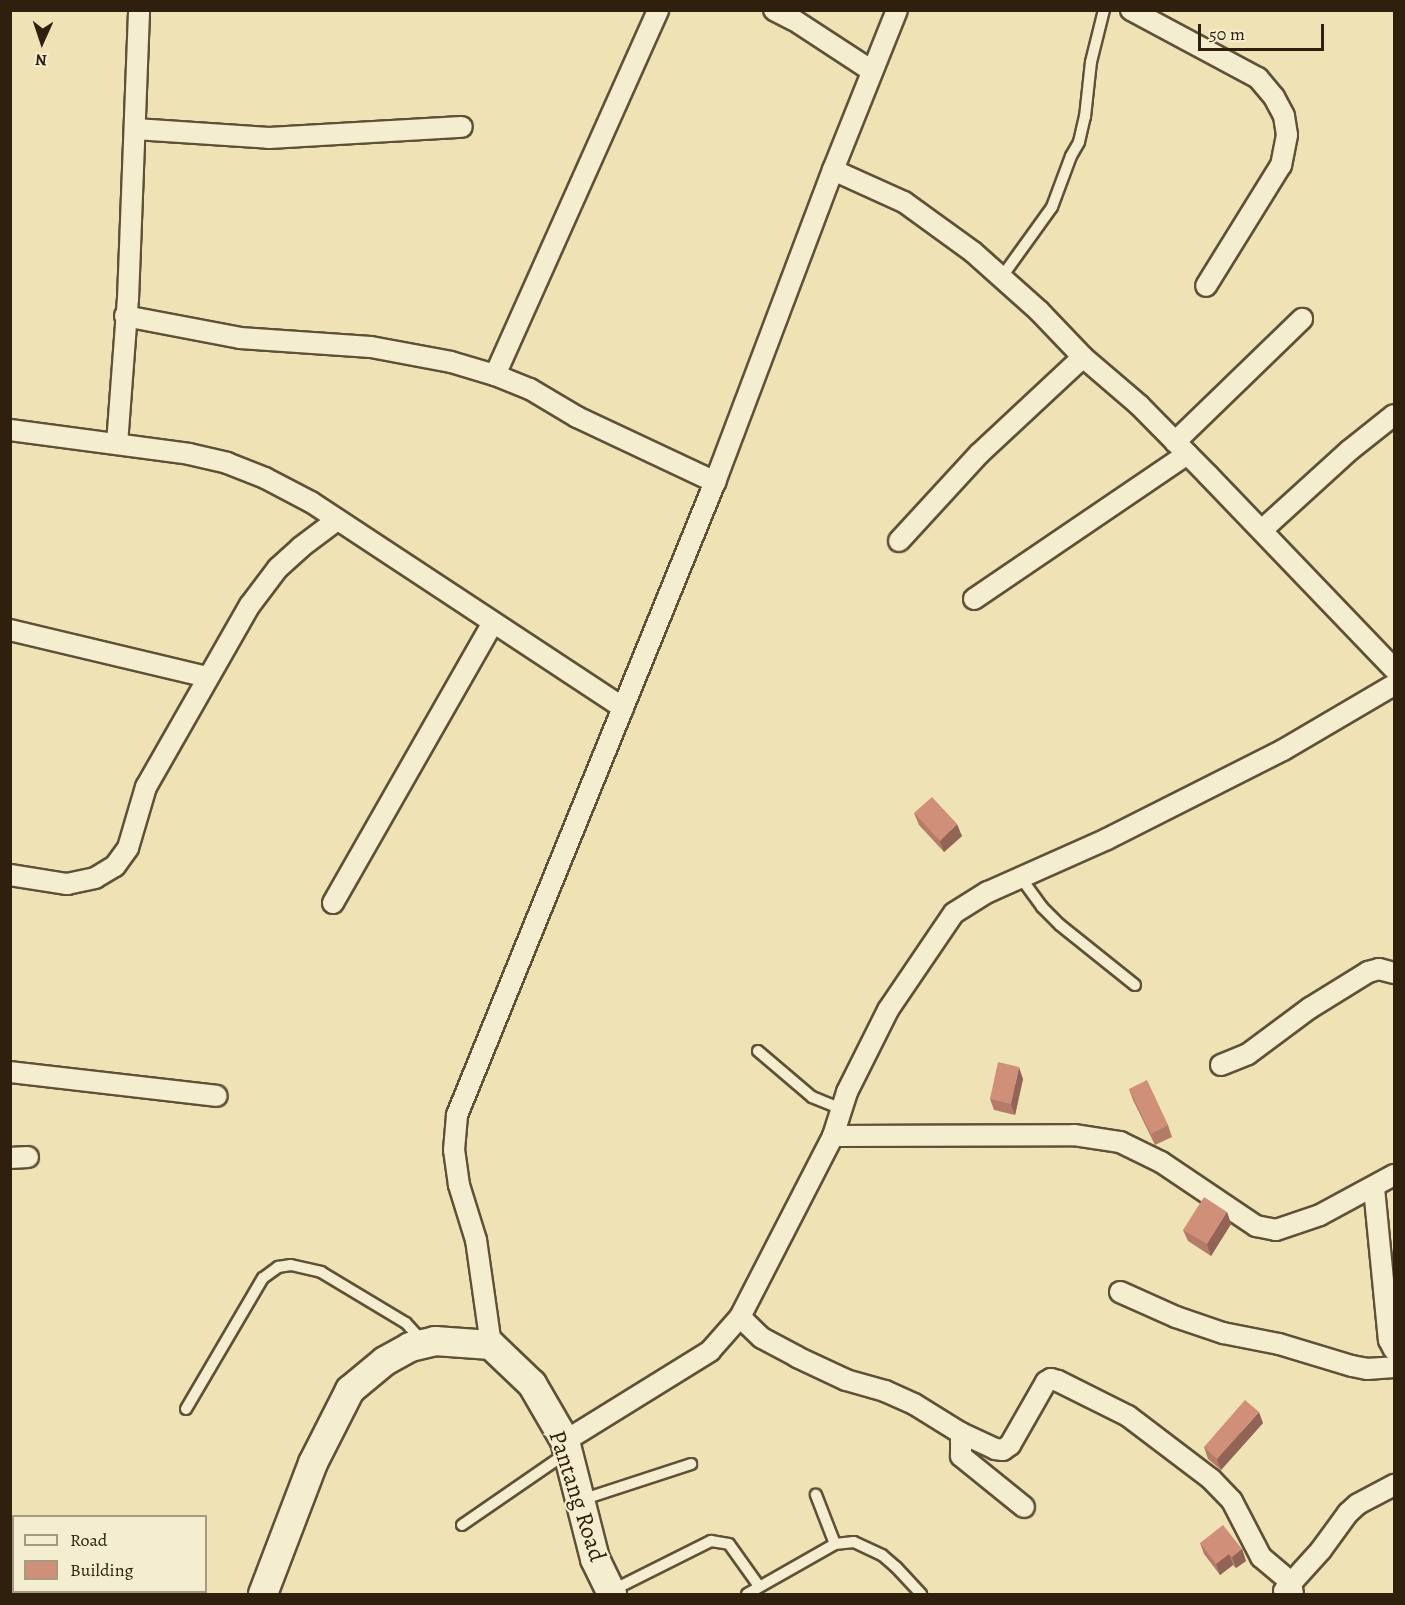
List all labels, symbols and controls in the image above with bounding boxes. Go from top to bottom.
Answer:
north arrow [12,12,72,72]
scale bar [1201,12,1327,50]
text: 50 m [1209,22,1245,46]
text: N [35,49,47,71]
street label: Pantang Road [542,1427,612,1565]
legend [12,1515,207,1593]
text: Road [70,1528,107,1552]
text: Building [70,1558,134,1582]

